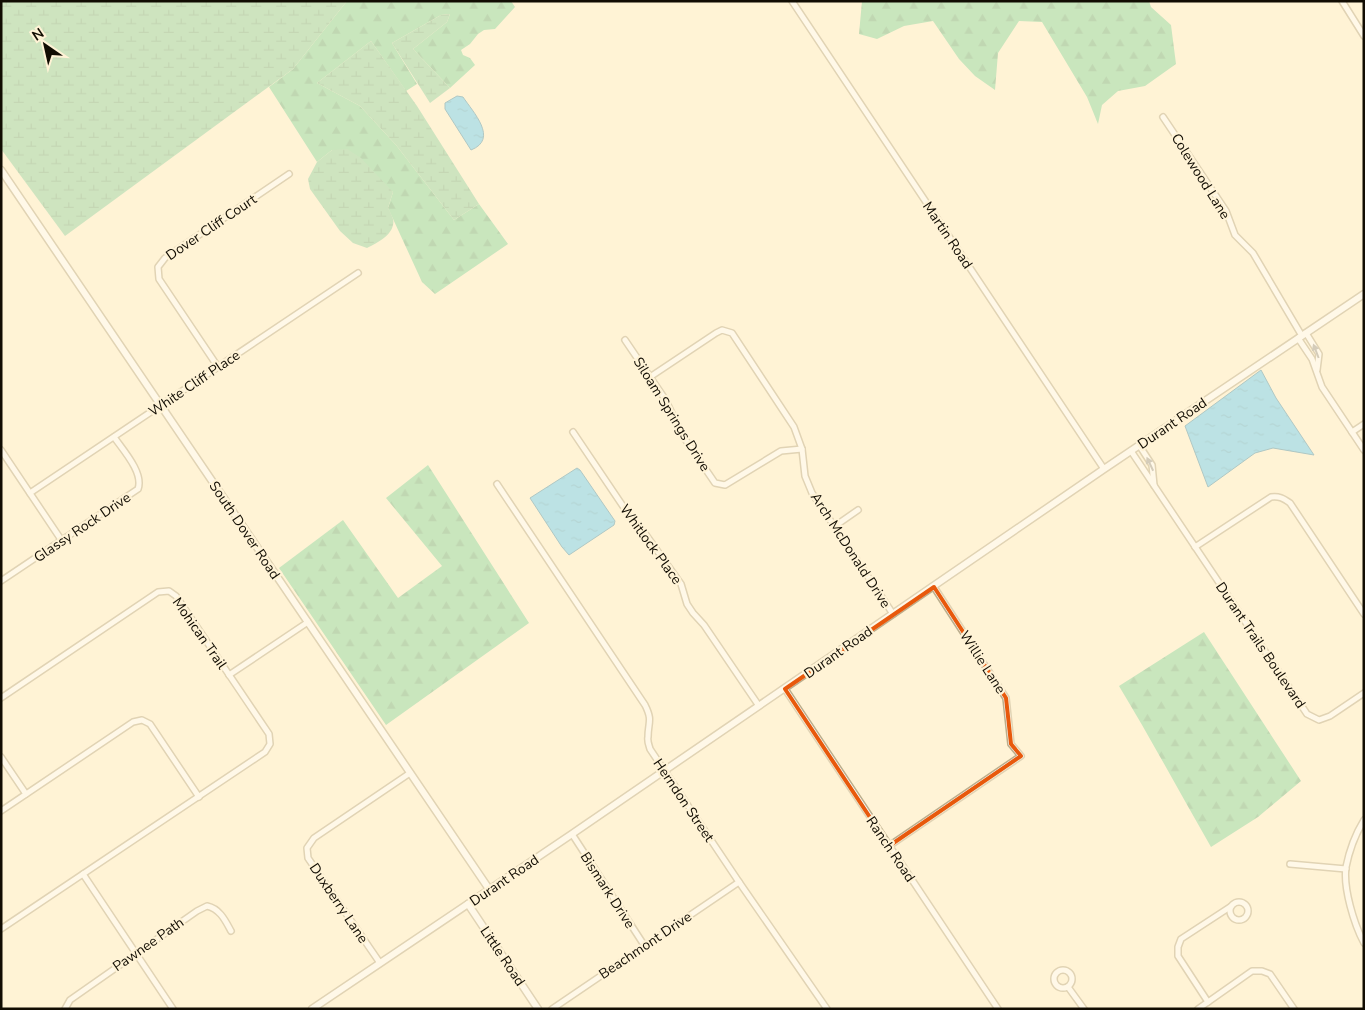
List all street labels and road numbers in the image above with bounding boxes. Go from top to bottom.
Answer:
street label: Colewood Lane [1167,130,1234,223]
street label: Dover Cliff Court [162,190,260,265]
street label: Martin Road [918,198,977,273]
street label: White Cliff Place [145,346,244,421]
street label: Siloam Springs Drive [629,353,714,475]
street label: Durant Road [1134,393,1211,454]
street label: South Dover Road [205,477,284,583]
street label: Glassy Rock Drive [30,488,134,567]
street label: Arch McDonald Drive [806,489,895,612]
street label: Whitlock Place [615,500,686,588]
street label: Durant Trails Boulevard [1211,578,1310,712]
street label: Mohican Trail [168,594,232,674]
street label: Durant Road [800,622,876,683]
street label: Willie Lane [955,627,1010,698]
street label: Herndon Street [649,755,719,846]
street label: Ranch Road [862,813,920,886]
street label: Bismark Drive [576,848,639,932]
street label: Durant Road [466,850,543,911]
street label: Duxberry Lane [305,859,372,947]
street label: Beachmont Drive [595,907,695,984]
street label: Pawnee Path [109,913,188,976]
street label: Little Road [476,923,530,990]

